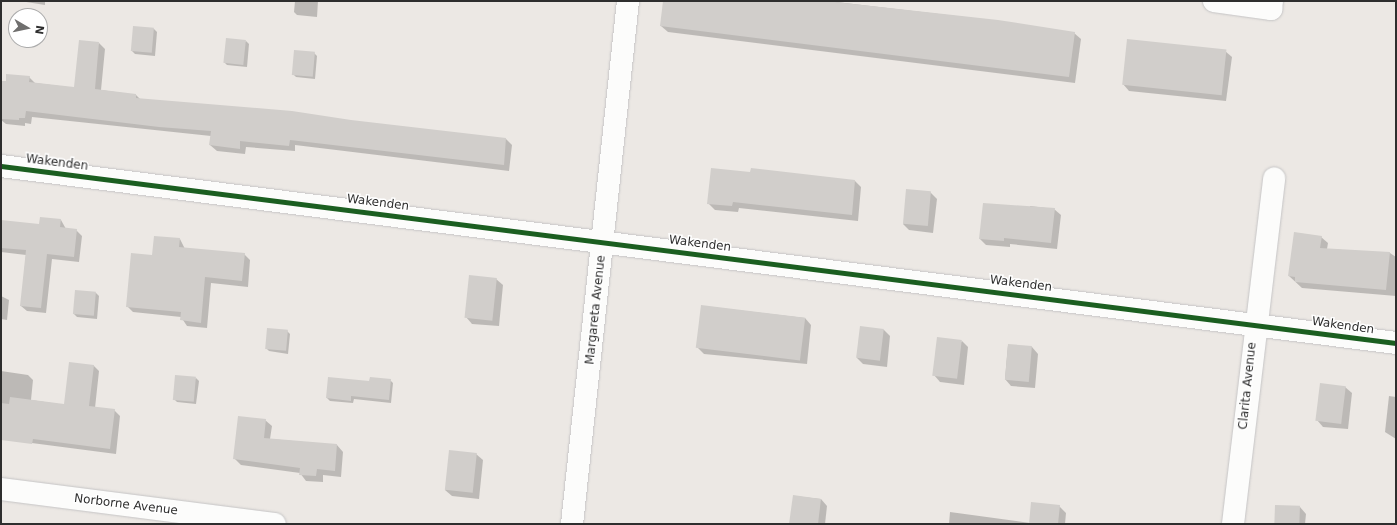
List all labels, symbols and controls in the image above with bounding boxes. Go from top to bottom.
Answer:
north arrow [8,8,48,48]
text: N [32,24,46,35]
street label: Wakenden [25,152,89,174]
street label: Wakenden [346,192,410,214]
street label: Wakenden [668,233,732,255]
street label: Margareta Avenue [583,255,609,365]
street label: Wakenden [989,273,1053,295]
street label: Wakenden [1311,315,1375,337]
street label: Clarita Avenue [1236,342,1260,430]
street label: Norborne Avenue [73,491,179,519]

